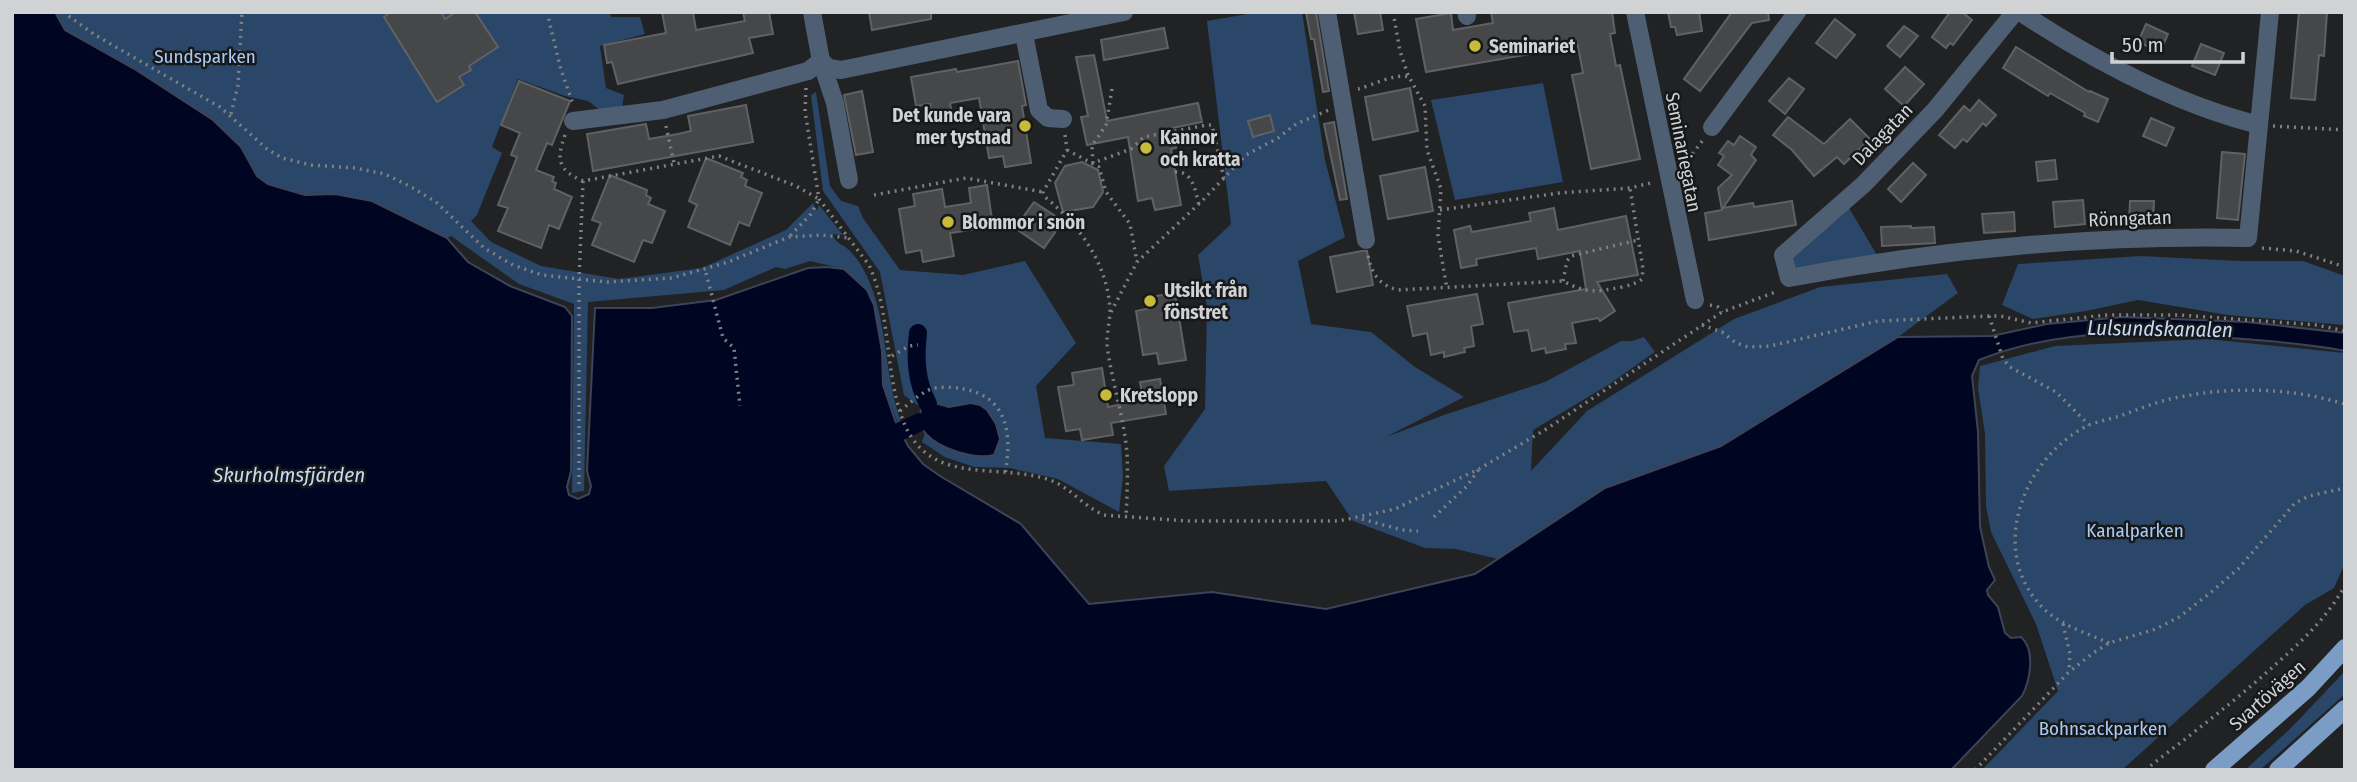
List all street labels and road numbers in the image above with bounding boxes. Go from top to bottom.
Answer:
street label: Seminariegatan [1661,90,1706,214]
street label: Dalagatan [1847,99,1917,170]
street label: Rönngatan [2088,206,2172,231]
street label: Svartövägen [2225,655,2310,736]

